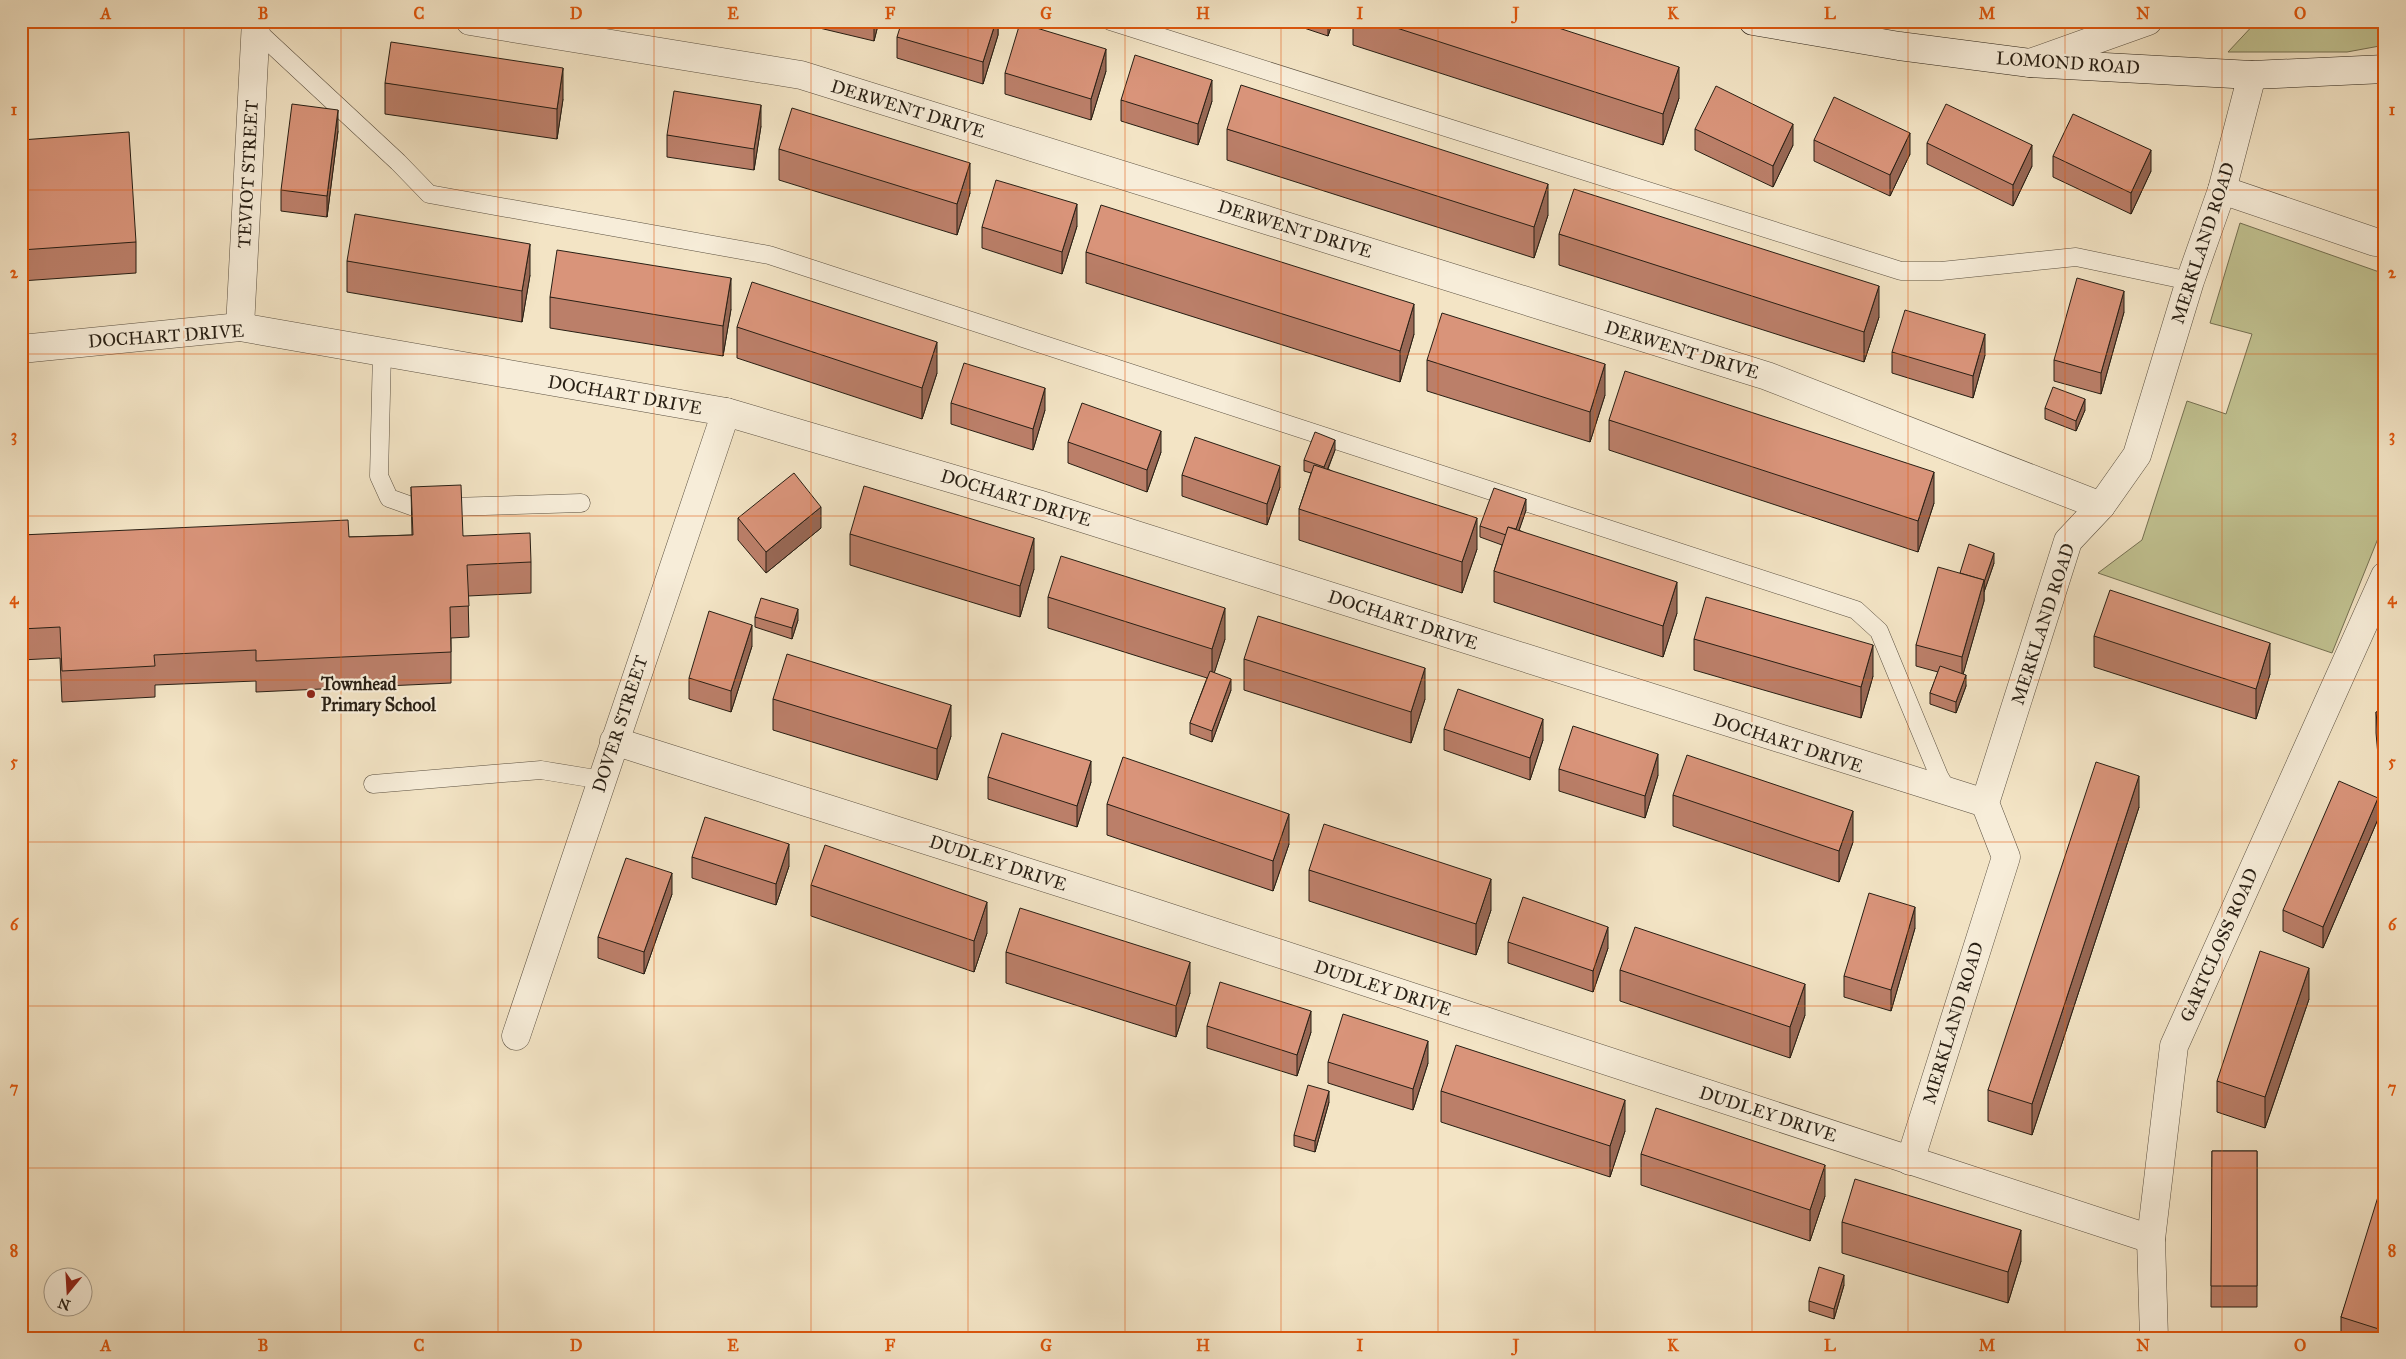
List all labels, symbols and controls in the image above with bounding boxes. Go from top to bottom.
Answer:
text: A [100,4,112,23]
text: B [258,4,268,23]
text: C [414,4,425,23]
text: D [570,4,583,23]
text: E [727,4,739,23]
text: F [885,4,896,23]
text: G [1040,4,1052,23]
text: H [1196,4,1210,23]
text: I [1357,4,1364,23]
text: J [1511,4,1520,24]
text: K [1667,4,1679,23]
text: L [1824,4,1836,23]
text: M [1979,4,1996,23]
text: N [2136,4,2150,23]
text: O [2294,4,2306,23]
street label: LOMOND ROAD [1995,47,2141,79]
street label: DERWENT DRIVE [828,75,988,143]
street label: TEVIOT STREET [233,99,263,249]
text: 1 [11,100,18,119]
text: 1 [2389,100,2396,119]
street label: MERKLAND ROAD [2167,160,2239,326]
street label: DERWENT DRIVE [1215,195,1375,263]
text: 2 [10,263,19,282]
text: 2 [2388,263,2397,282]
street label: DERWENT DRIVE [1602,316,1762,384]
street label: DOCHART DRIVE [87,320,245,352]
street label: DOCHART DRIVE [546,371,704,419]
text: 3 [11,426,17,446]
text: 3 [2389,426,2395,446]
street label: DOCHART DRIVE [938,465,1094,531]
street label: MERKLAND ROAD [2007,541,2079,707]
street label: DOCHART DRIVE [1325,585,1481,655]
text: 4 [10,589,20,609]
text: 4 [2388,589,2398,609]
street label: DOVER STREET [587,653,653,795]
place label: Townhead Primary School [320,673,437,717]
marker: Townhead Primary School [305,688,317,700]
street label: DOCHART DRIVE [1710,708,1866,778]
text: 5 [10,752,18,771]
text: 5 [2388,752,2396,771]
street label: DUDLEY DRIVE [926,830,1070,896]
street label: GARTCLOSS ROAD [2175,865,2263,1025]
text: 6 [10,915,19,934]
text: 6 [2388,915,2397,934]
street label: MERKLAND ROAD [1918,939,1988,1107]
street label: DUDLEY DRIVE [1311,955,1455,1021]
text: 7 [10,1078,19,1097]
text: 7 [2388,1078,2397,1097]
street label: DUDLEY DRIVE [1696,1081,1840,1147]
text: 8 [10,1241,18,1260]
text: 8 [2388,1241,2396,1260]
north arrow [42,1266,92,1316]
text: N [56,1294,72,1314]
text: A [100,1336,112,1355]
text: B [258,1336,268,1355]
text: C [414,1336,425,1355]
text: D [570,1336,583,1355]
text: E [727,1336,739,1355]
text: F [885,1336,896,1355]
text: G [1040,1336,1052,1355]
text: H [1196,1336,1210,1355]
text: I [1357,1336,1364,1355]
text: J [1511,1336,1520,1356]
text: K [1667,1336,1679,1355]
text: L [1824,1336,1836,1355]
text: M [1979,1336,1996,1355]
text: N [2136,1336,2150,1355]
text: O [2294,1336,2306,1355]

